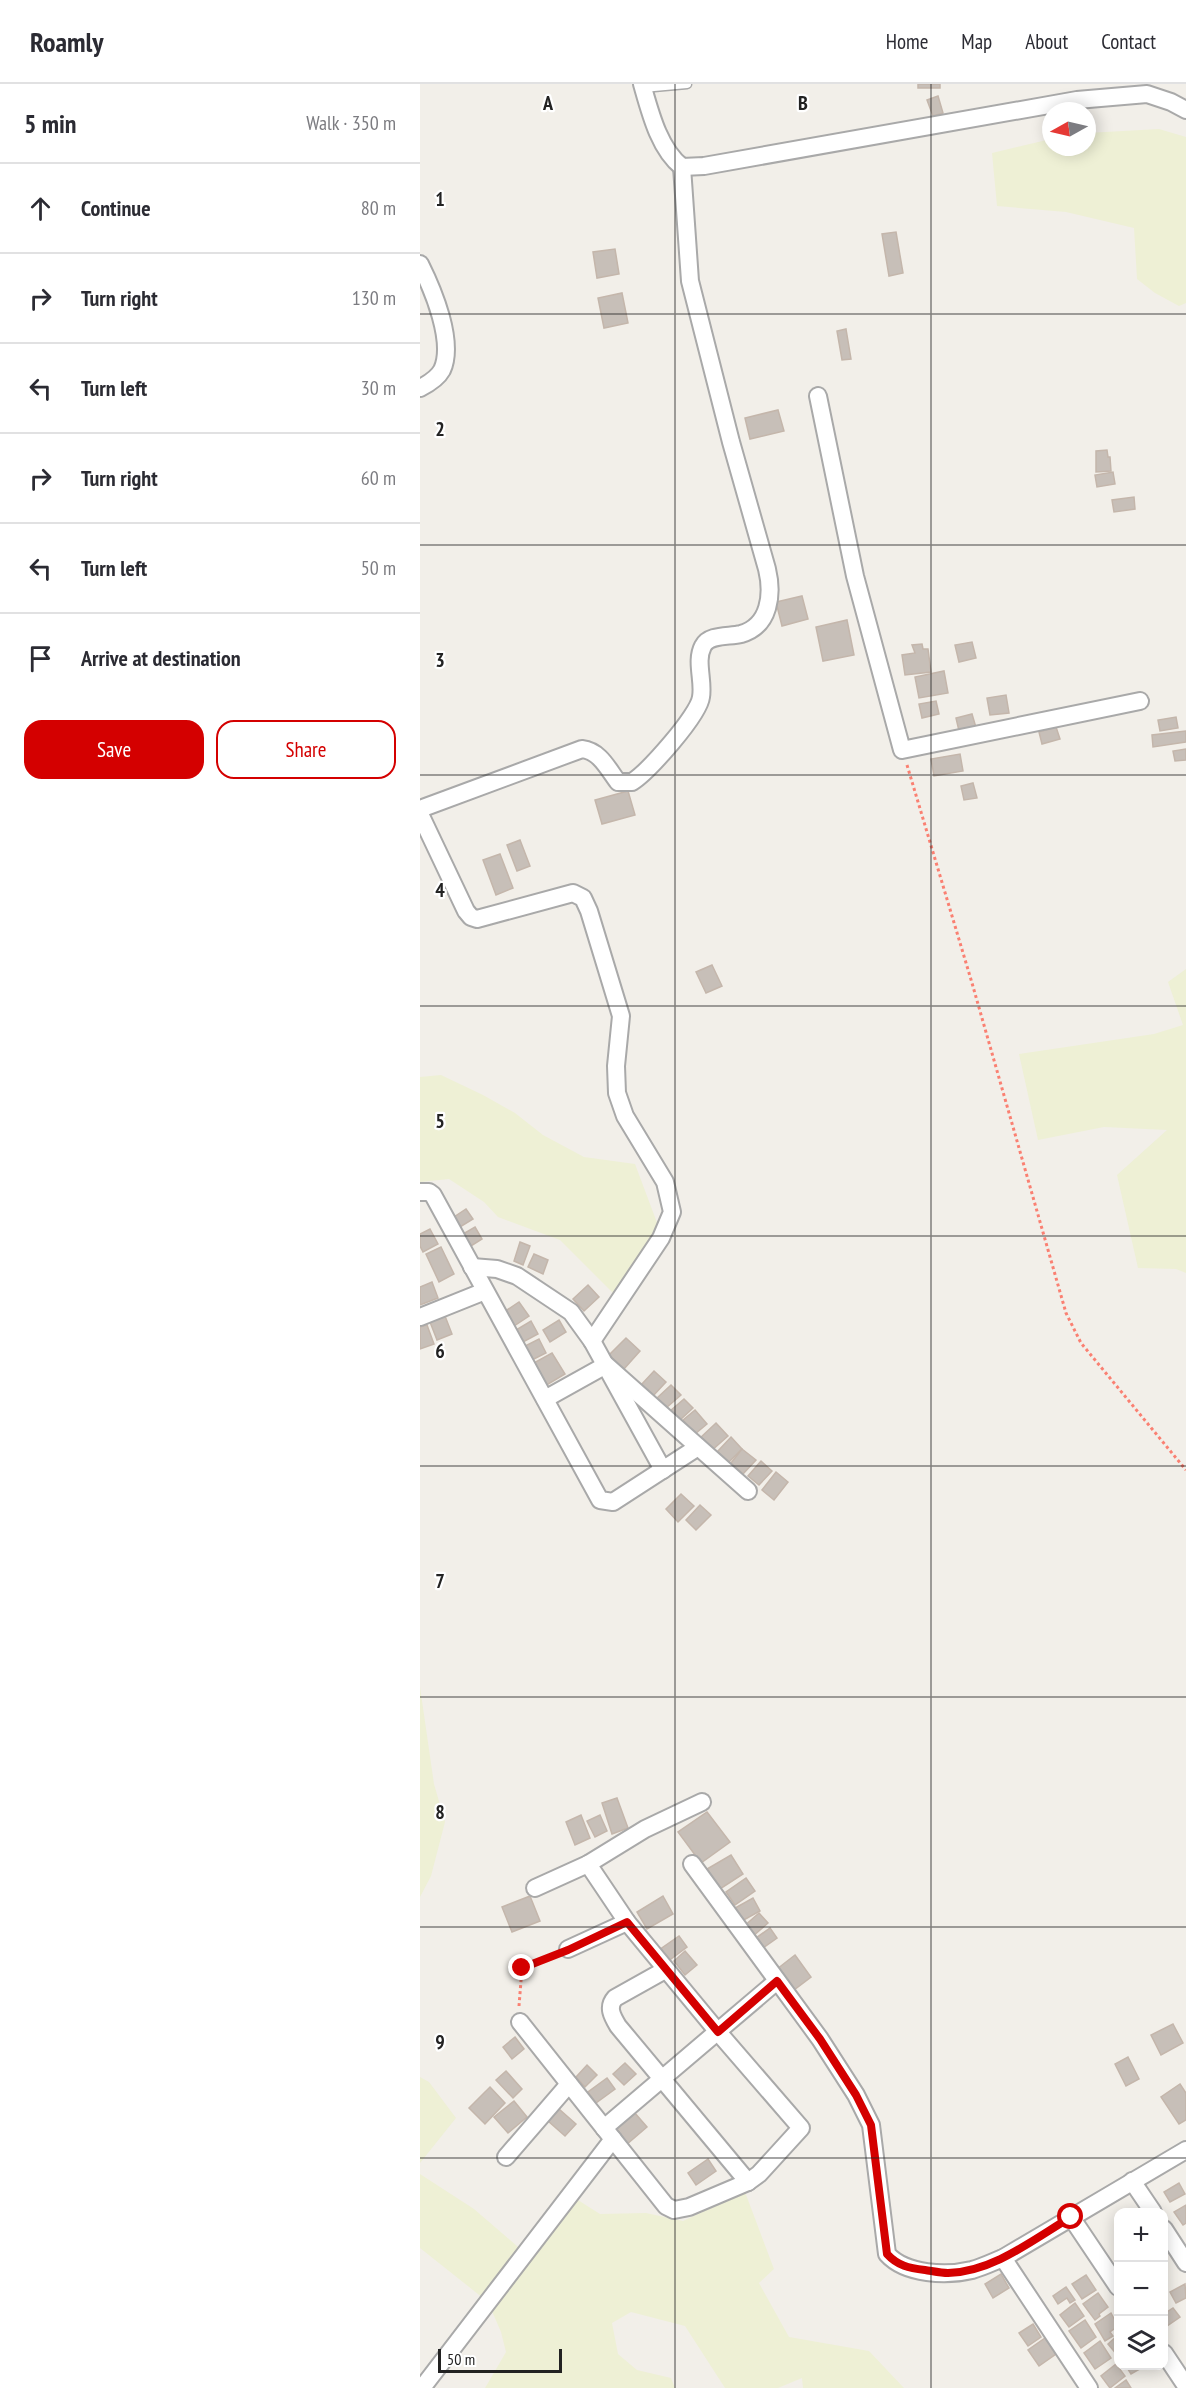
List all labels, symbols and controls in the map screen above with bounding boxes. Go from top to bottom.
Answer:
text: Roamly [30,23,104,60]
text: Home [886,28,928,55]
text: Map [961,28,992,55]
text: About [1025,28,1068,55]
text: Contact [1101,28,1156,55]
text: A [542,90,554,116]
text: B [798,90,808,116]
north arrow [1042,102,1096,156]
text: 5 min [24,107,77,140]
text: Walk · 350 m [306,110,396,136]
text: 1 [435,186,445,212]
icon: ahead [24,192,57,225]
text: Continue [81,194,151,222]
text: 80 m [361,195,396,221]
icon: right [24,282,57,315]
text: Turn right [81,284,158,312]
text: 130 m [352,285,396,311]
icon: left [24,372,57,405]
text: Turn left [81,374,147,402]
text: 30 m [361,375,396,401]
text: 2 [435,416,445,442]
icon: right [24,462,57,495]
text: Turn right [81,464,158,492]
text: 60 m [361,465,396,491]
icon: left [24,552,57,585]
text: Turn left [81,554,147,582]
text: 50 m [361,555,396,581]
icon: arrive [24,642,57,675]
text: Arrive at destination [81,644,241,672]
text: 3 [435,647,445,673]
button: Save [24,720,204,779]
button: Share [216,720,396,779]
text: 4 [435,877,445,903]
text: 5 [435,1108,445,1134]
text: 6 [435,1338,445,1364]
text: 7 [435,1568,445,1594]
text: 8 [435,1799,445,1825]
route end [508,1954,534,1980]
text: 9 [435,2029,445,2055]
route start [1057,2203,1083,2229]
map controls [1114,2208,1168,2370]
button: + [1114,2208,1168,2262]
button: − [1114,2262,1168,2316]
button: layers [1114,2316,1168,2370]
scale bar [438,2346,562,2374]
text: 50 m [447,2349,475,2369]

